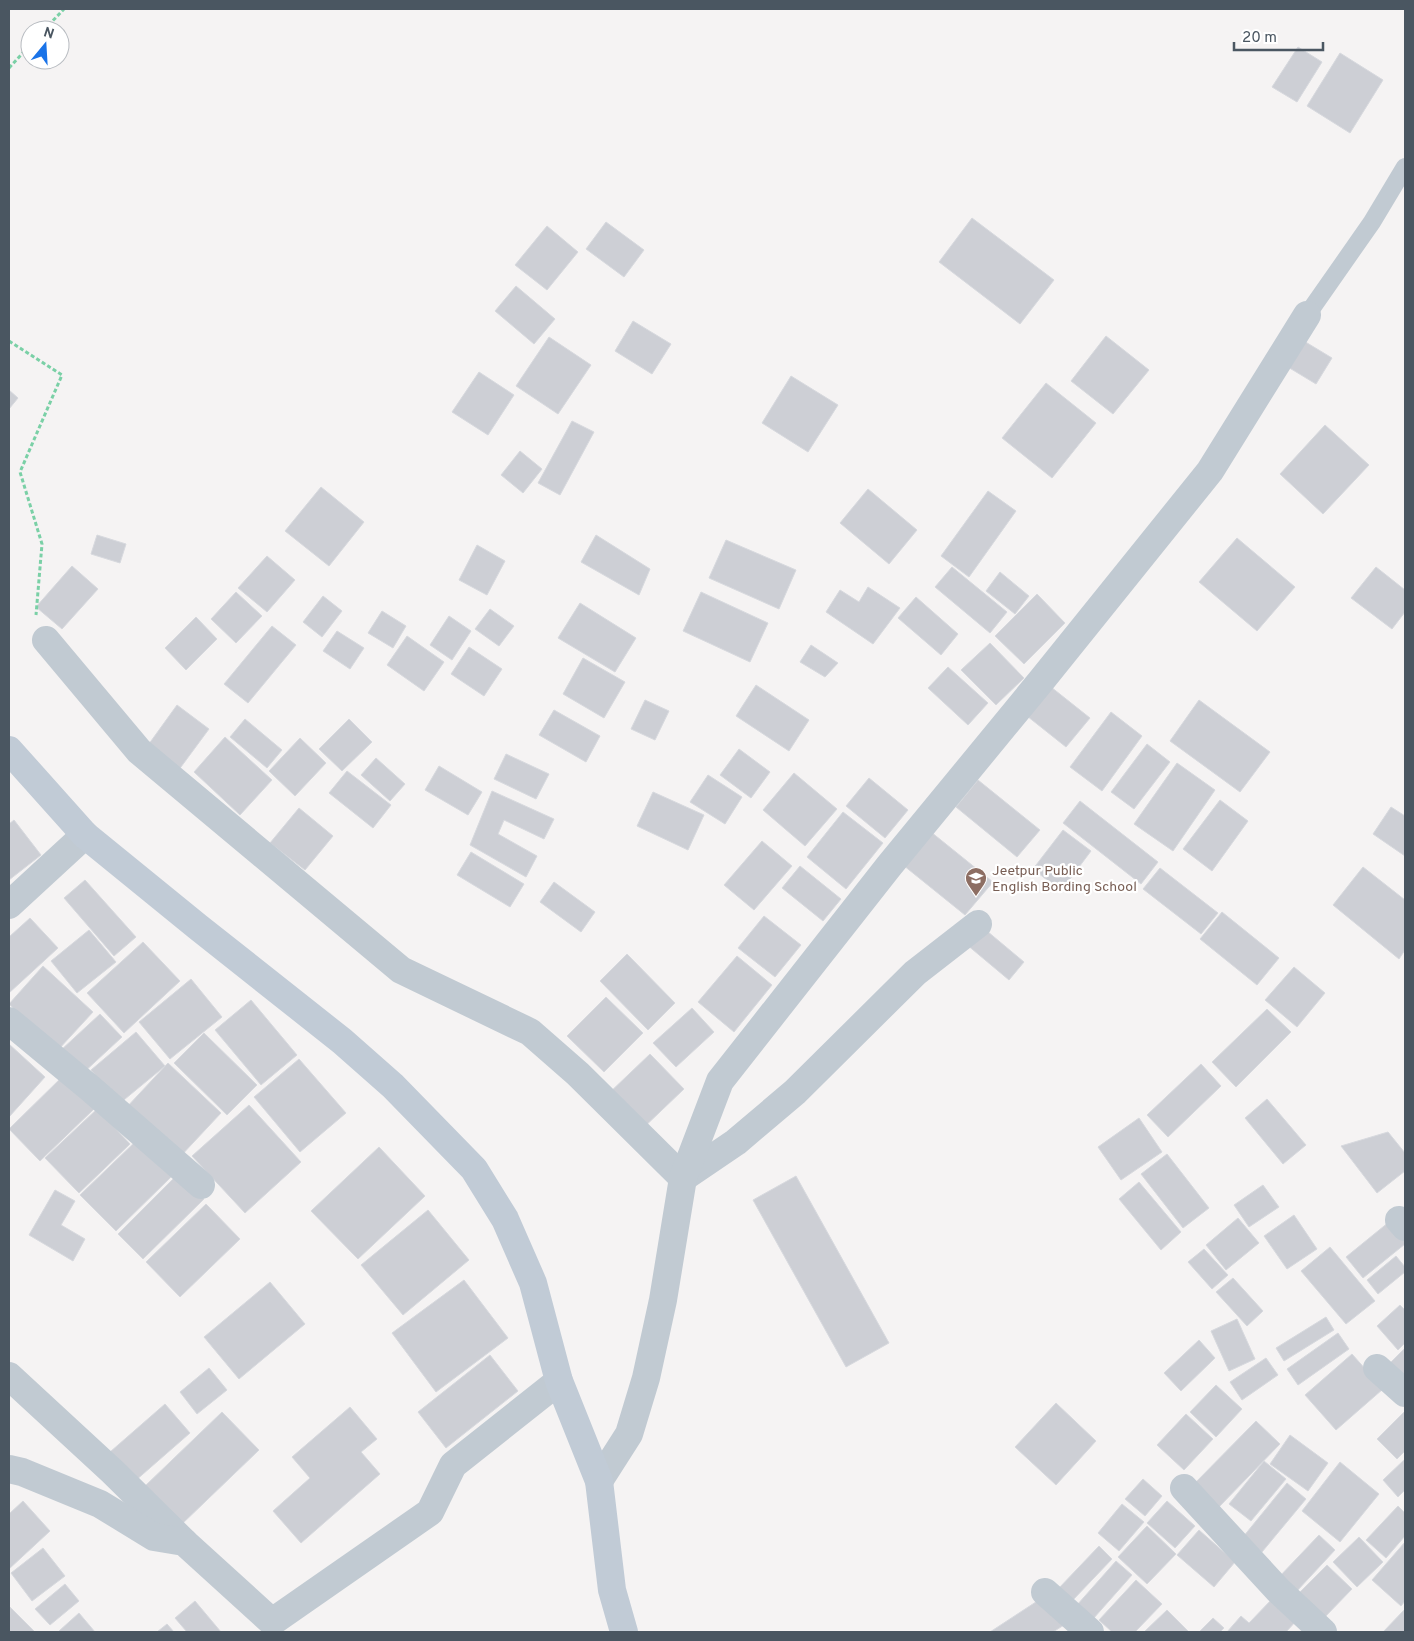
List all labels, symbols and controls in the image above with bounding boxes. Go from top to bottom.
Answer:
north arrow [20,20,70,70]
scale bar [1234,20,1323,52]
text: N [41,24,56,44]
text: 20 m [1242,29,1277,48]
place label: Jeetpur Public English Bording School [992,863,1137,896]
school or university icon: Jeetpur Public English Bording School [964,866,988,897]

